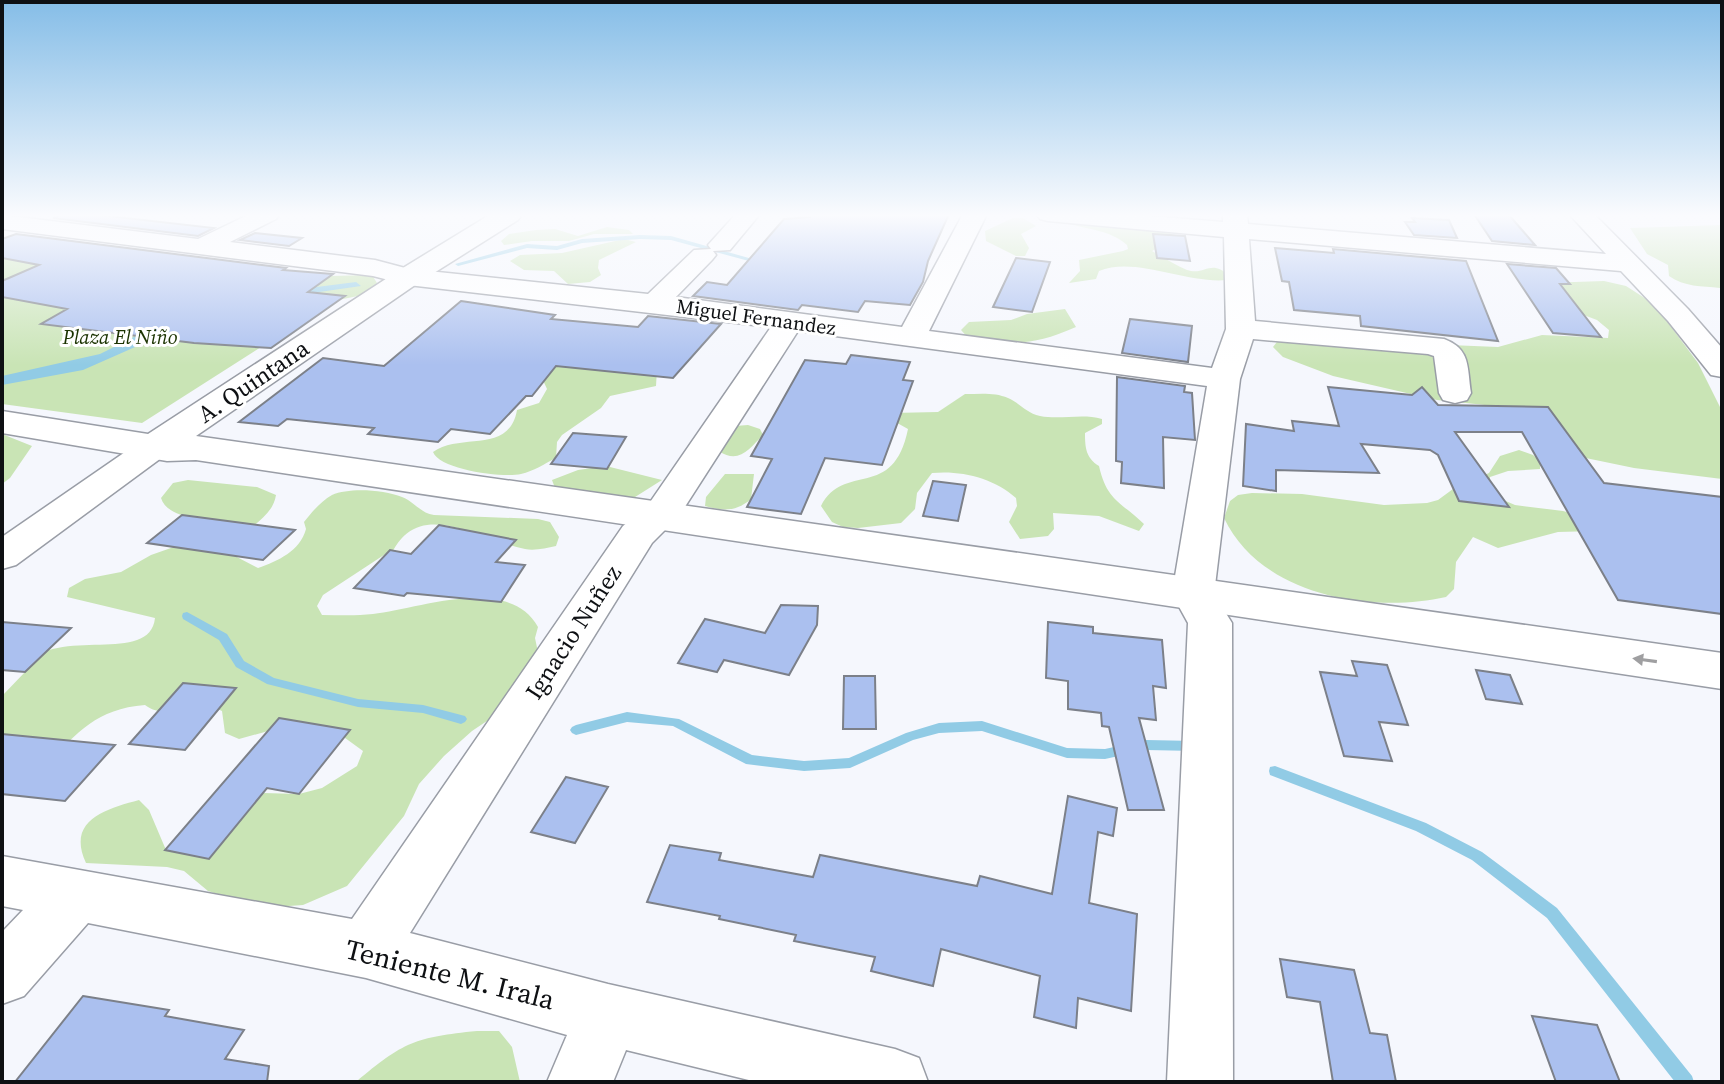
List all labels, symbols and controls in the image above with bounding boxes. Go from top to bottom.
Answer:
street label: Miguel Fernandez [674,292,838,342]
park label: Plaza El Niño [61,323,178,351]
street label: A. Quintana [191,331,316,430]
street label: Ignacio Nuñez [517,558,629,706]
one-way arrow [1632,653,1657,666]
street label: Teniente M. Irala [341,930,559,1019]

